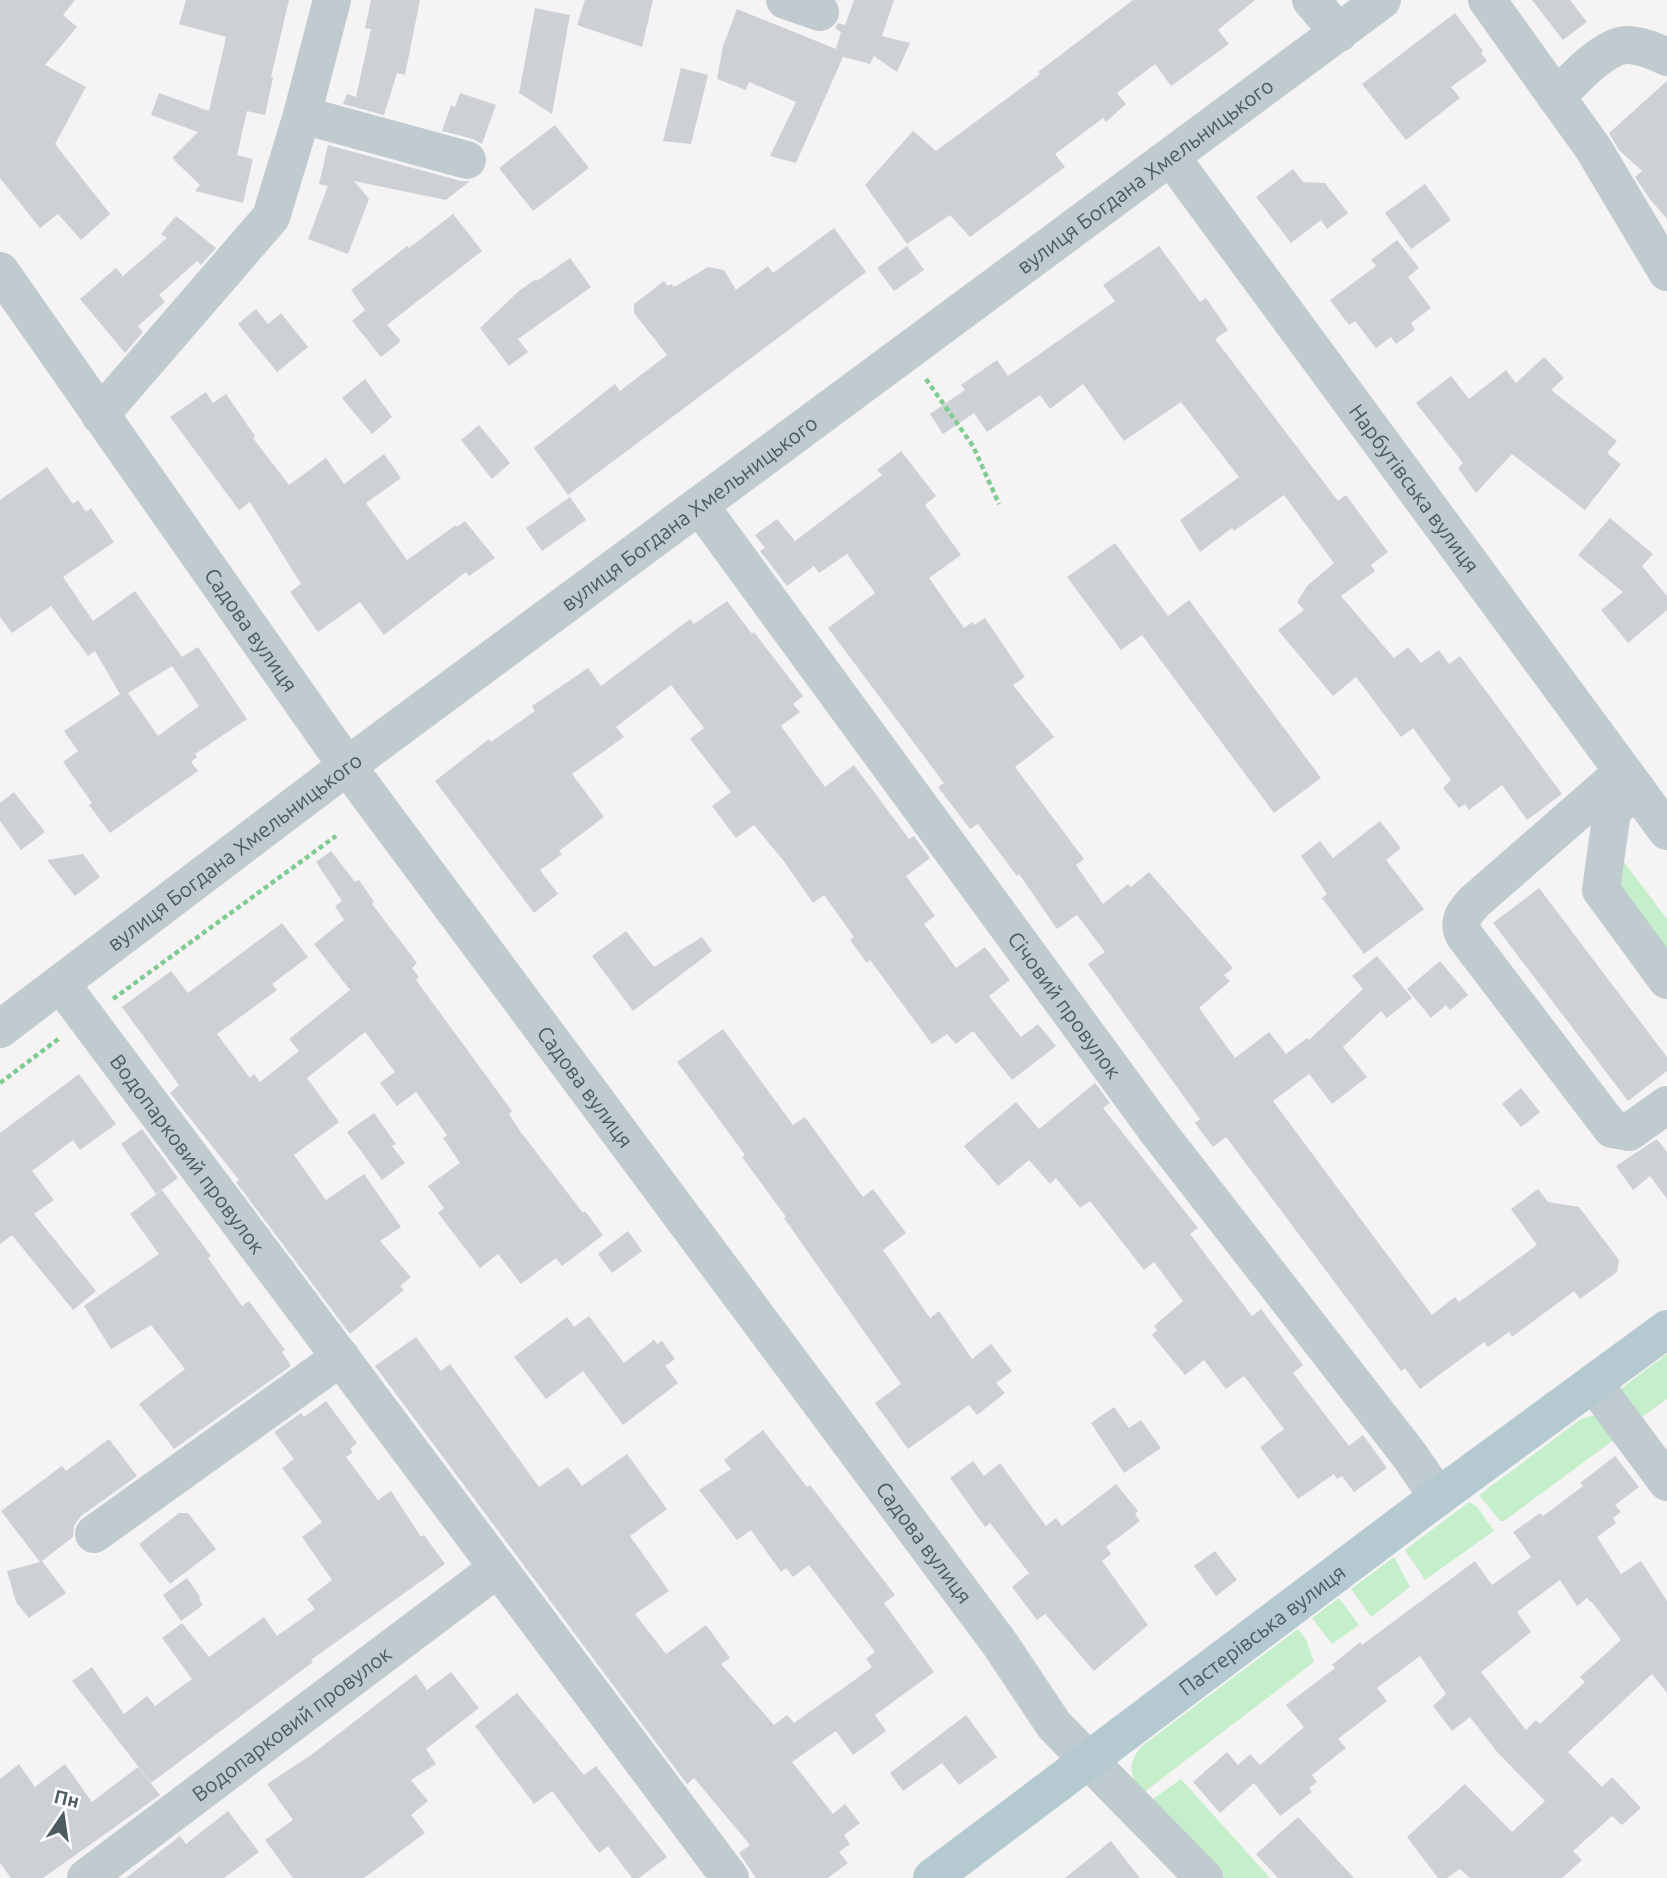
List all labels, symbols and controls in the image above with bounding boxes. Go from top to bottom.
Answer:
street label: вулиця Богдана Хмельницького [1012,73,1278,278]
street label: Нарбутівська вулиця [1345,399,1485,577]
street label: вулиця Богдана Хмельницького [556,410,822,615]
street label: Садова вулиця [200,563,303,696]
street label: вулиця Богдана Хмельницького [102,747,366,955]
street label: Січовий провулок [1003,927,1127,1083]
street label: Садова вулиця [532,1021,638,1152]
street label: Водопарковий провулок [106,1049,270,1258]
street label: Садова вулиця [871,1477,977,1608]
street label: Пастерівська вулиця [1174,1559,1350,1700]
street label: Водопарковий провулок [187,1641,396,1806]
north arrow [28,1780,98,1850]
text: Пн [52,1785,81,1812]

